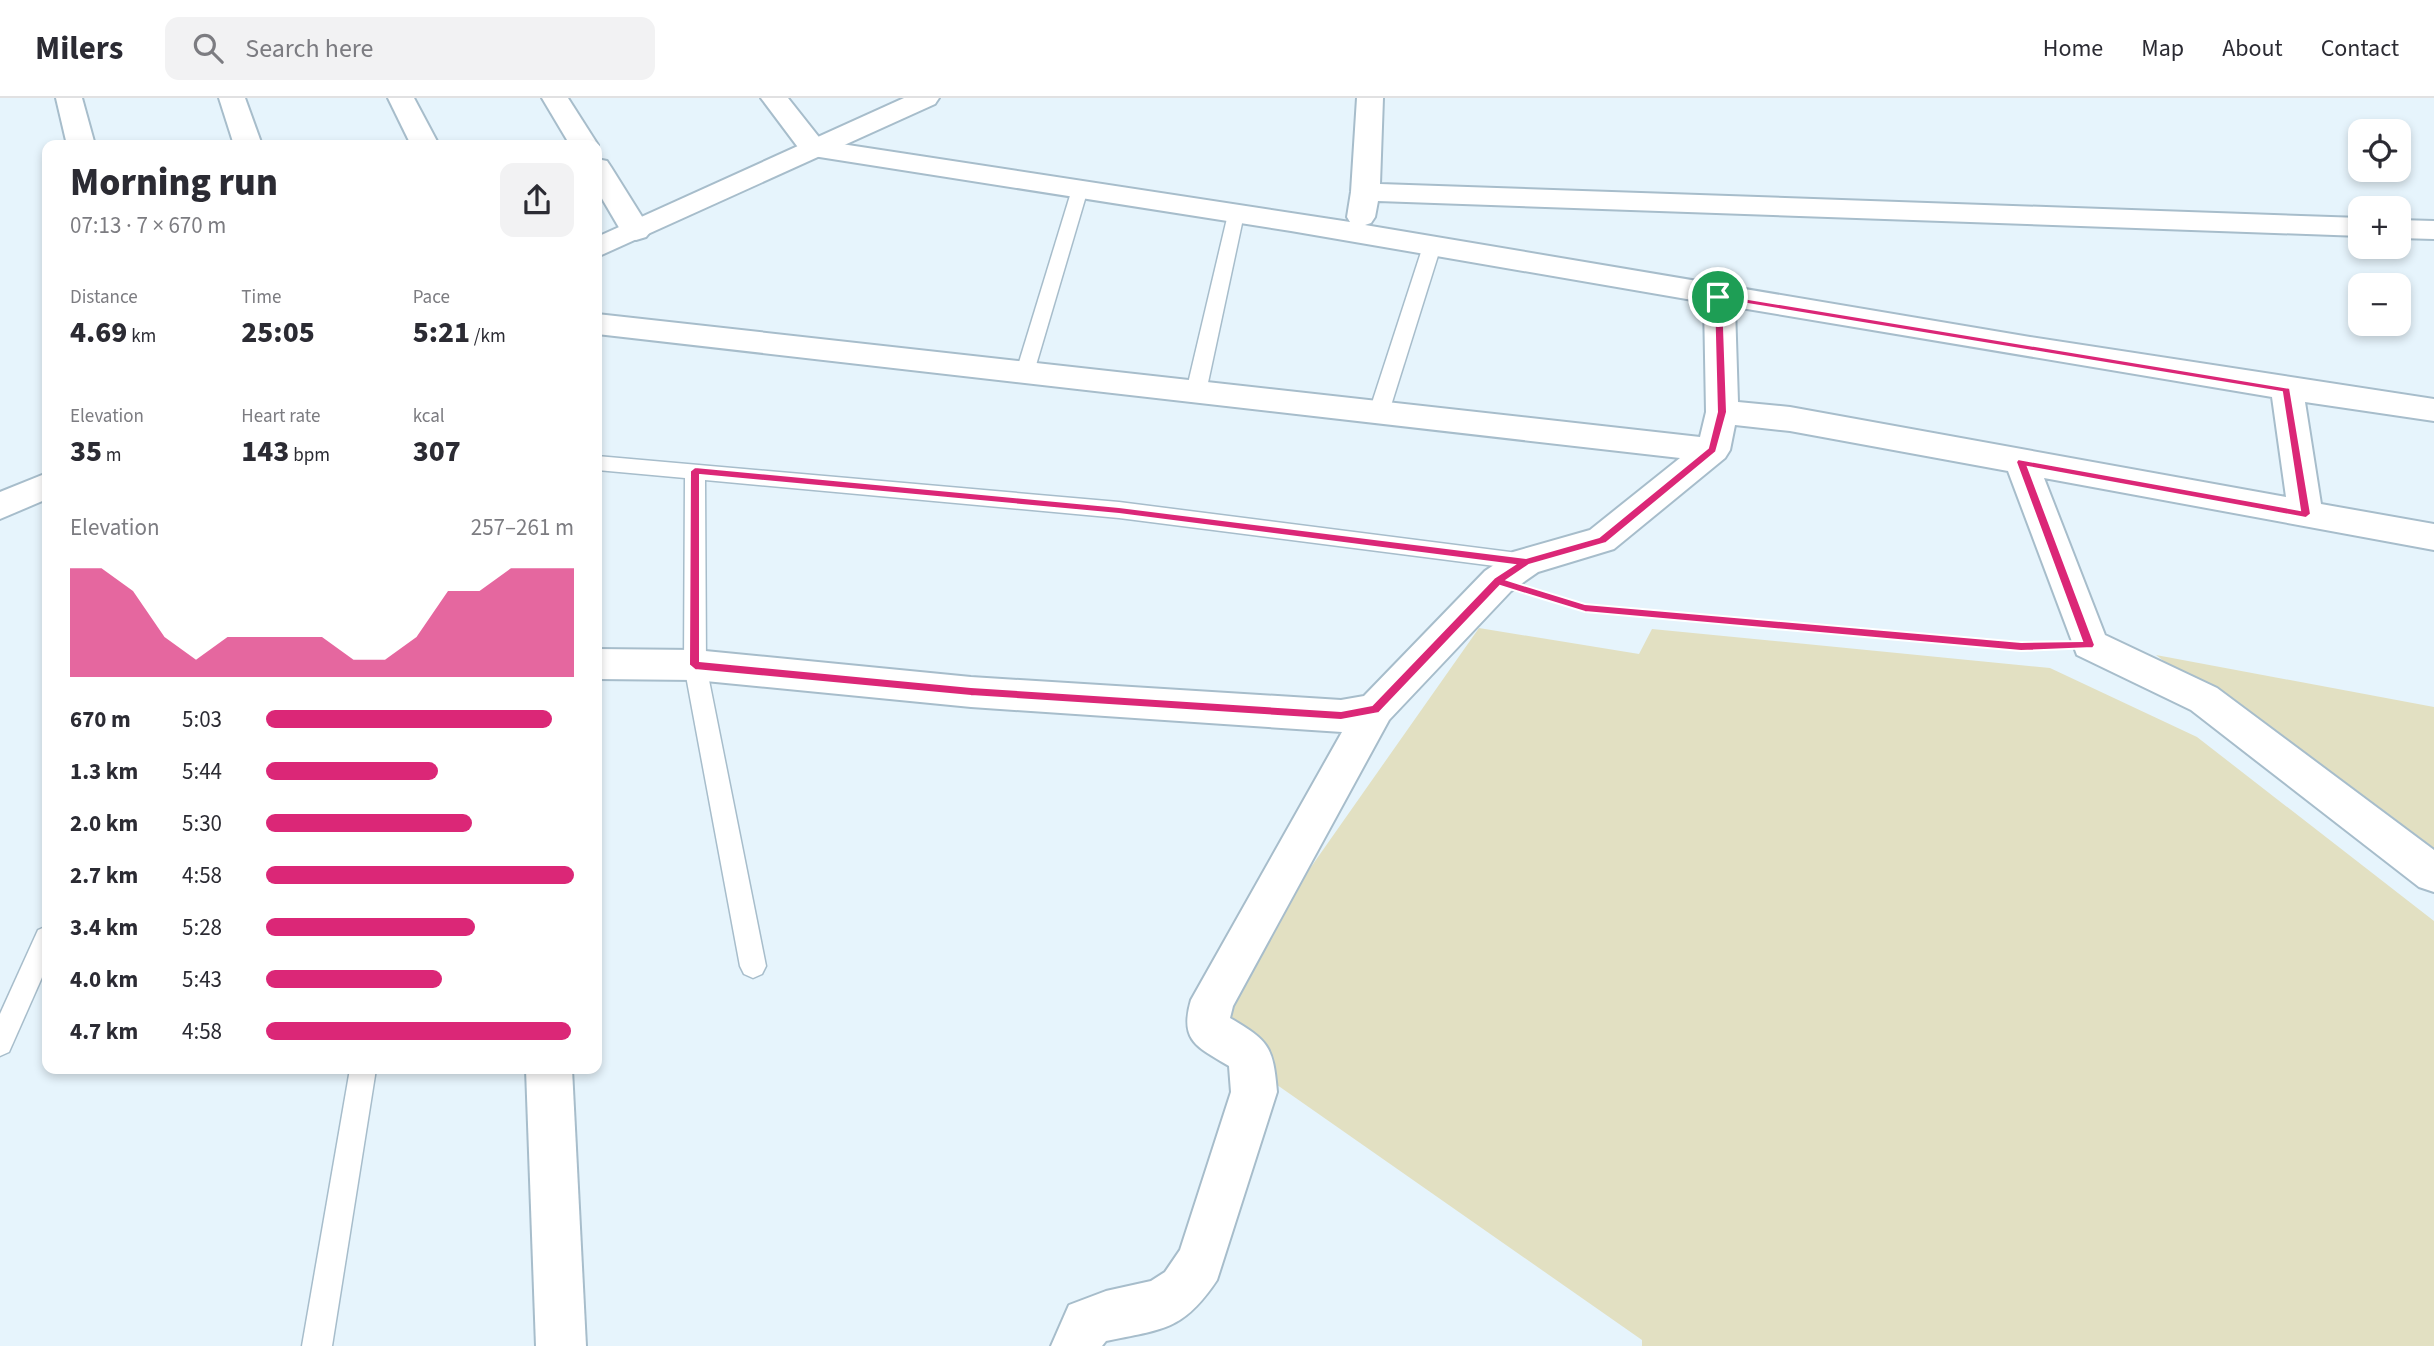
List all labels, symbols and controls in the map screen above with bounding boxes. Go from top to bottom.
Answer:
search box [165,17,655,80]
text: Milers [35,25,123,72]
icon: search [189,29,227,67]
text: Search here [245,30,373,67]
text: Home [2043,31,2103,66]
text: Map [2141,31,2184,66]
text: About [2222,31,2283,66]
text: Contact [2321,31,2399,66]
map controls [2348,119,2411,336]
button: locate [2348,119,2411,182]
text: Morning run [70,156,278,210]
button: share [500,163,574,237]
button: + [2348,196,2411,259]
text: 07:13 · 7 × 670 m [70,209,226,242]
pin [1688,267,1748,327]
button: − [2348,273,2411,336]
icon: arrive [1699,278,1737,316]
text: Distance [70,284,138,311]
text: Time [241,284,281,311]
text: Pace [413,284,450,311]
text: 4.69 [70,311,127,354]
text: 25:05 [241,311,315,354]
text: 5:21 [413,311,470,354]
text: km [127,323,156,350]
text: /km [470,323,506,350]
text: Elevation [70,403,144,430]
text: Heart rate [241,403,320,430]
text: kcal [413,403,445,430]
text: 35 [70,430,102,473]
text: 143 [241,430,289,473]
text: 307 [413,430,461,473]
text: m [102,442,122,469]
text: bpm [289,442,330,469]
text: Elevation [70,511,160,544]
text: 257–261 m [471,511,574,544]
text: 670 m [70,703,131,736]
text: 5:03 [182,703,222,736]
text: 1.3 km [70,755,138,788]
text: 5:44 [182,755,222,788]
text: 2.0 km [70,807,138,840]
text: 5:30 [182,807,222,840]
text: 2.7 km [70,859,138,892]
text: 4:58 [182,859,222,892]
text: 3.4 km [70,911,138,944]
text: 5:28 [182,911,222,944]
text: 4.0 km [70,963,138,996]
text: 5:43 [182,963,222,996]
text: 4.7 km [70,1015,138,1048]
text: 4:58 [182,1015,222,1048]

